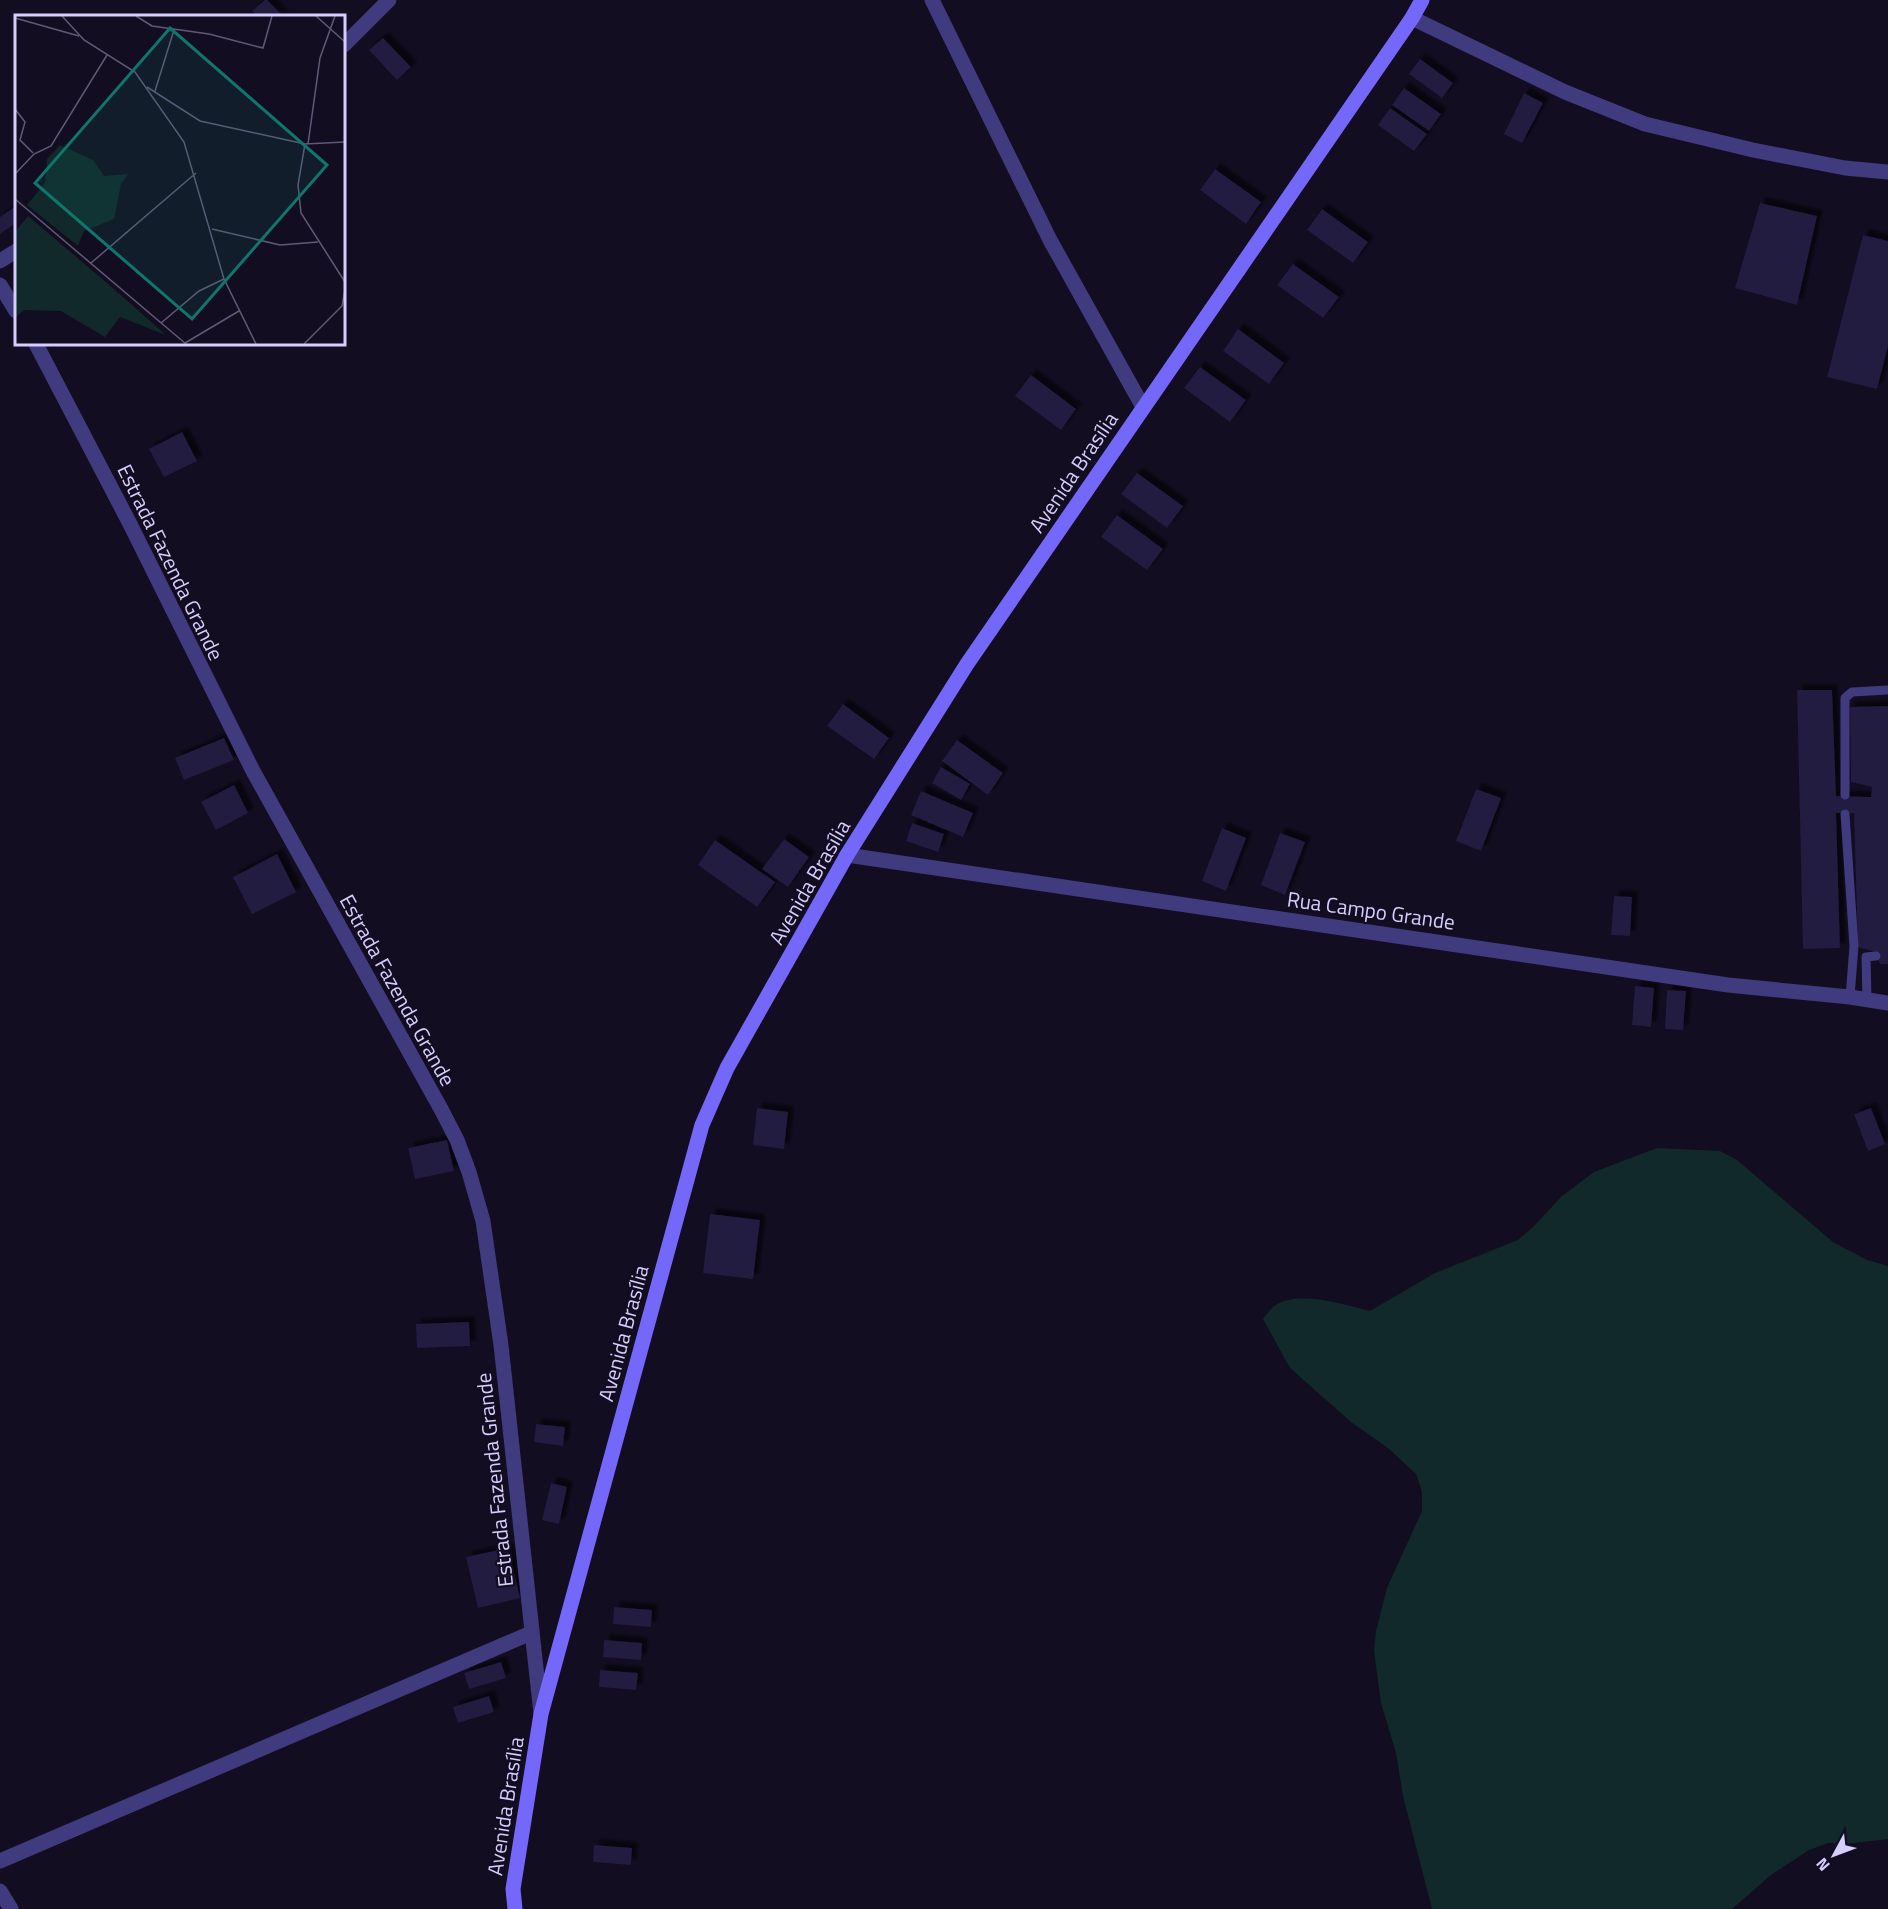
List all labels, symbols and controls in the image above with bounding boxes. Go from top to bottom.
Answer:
inset map [15,15,345,345]
street label: Avenida Brasília [1021,405,1126,539]
street label: Estrada Fazenda Grande [109,458,233,666]
street label: Avenida Brasília [760,813,858,951]
street label: Rua Campo Grande [1285,882,1457,938]
street label: Estrada Fazenda Grande [332,888,464,1092]
street label: Avenida Brasília [589,1261,657,1405]
street label: Estrada Fazenda Grande [467,1371,521,1589]
street label: Avenida Brasília [478,1734,532,1878]
north arrow [1804,1825,1864,1885]
text: N [1810,1853,1835,1877]

